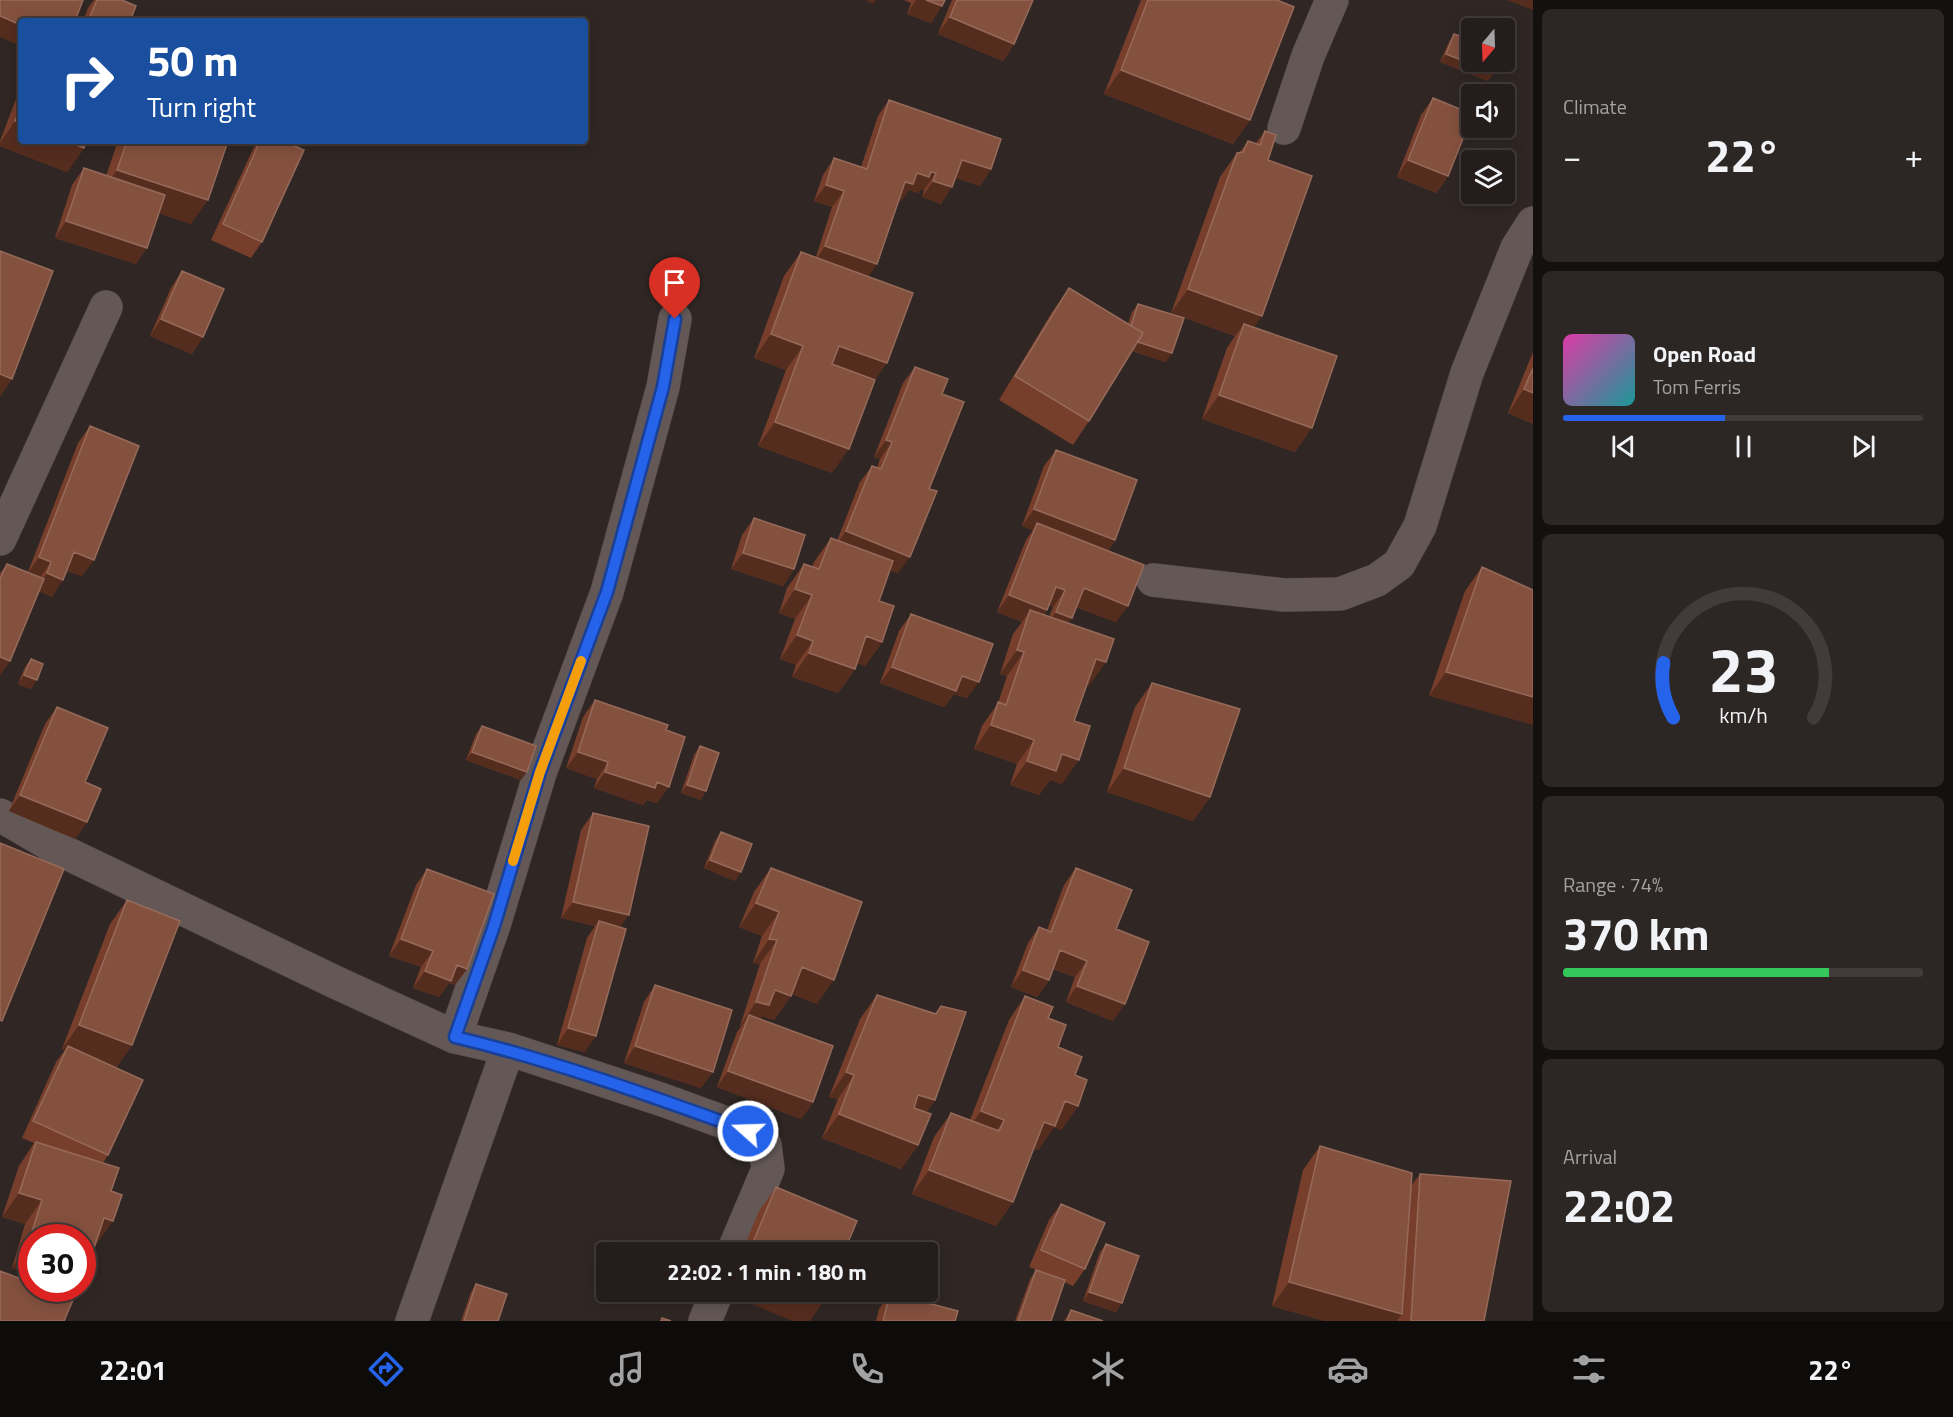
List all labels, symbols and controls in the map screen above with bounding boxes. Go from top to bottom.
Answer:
north arrow [1461,18,1515,72]
map controls [1461,18,1515,204]
text: 50 m [147,28,239,92]
icon: right [48,42,126,120]
button: sound [1461,84,1515,138]
text: Turn right [147,86,256,127]
text: Climate [1563,91,1627,122]
text: 22° [1705,121,1781,189]
text: − [1563,131,1581,181]
text: + [1905,131,1923,181]
button: layers [1461,150,1515,204]
pin [649,257,700,319]
icon: arrive [658,266,691,299]
text: Open Road [1653,337,1756,371]
text: Tom Ferris [1653,371,1741,402]
icon: previous [1607,430,1640,463]
icon: pause [1727,430,1760,463]
icon: next [1847,430,1880,463]
text: 23 [1708,621,1778,716]
text: km/h [1719,699,1767,731]
text: Range · 74% [1563,869,1663,900]
text: 370 km [1563,899,1709,967]
position arrow [716,1099,780,1163]
text: Arrival [1563,1141,1617,1172]
text: 22:02 [1563,1171,1675,1239]
speed limit sign: 30 [18,1224,96,1302]
text: 22:02 · 1 min · 180 m [667,1255,867,1289]
icon: directions [365,1348,407,1390]
icon: music [606,1348,648,1390]
icon: phone [846,1348,888,1390]
icon: climate [1087,1348,1129,1390]
icon: car [1327,1348,1369,1390]
icon: filters [1568,1348,1610,1390]
text: 22:01 [99,1349,167,1390]
text: 22° [1808,1349,1854,1390]

